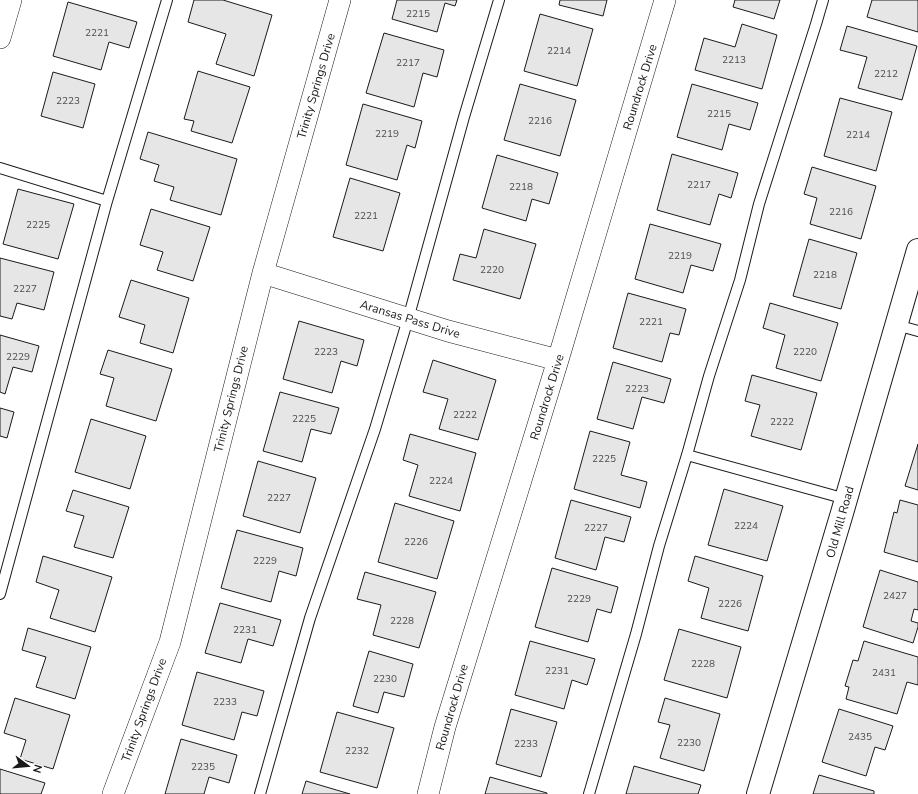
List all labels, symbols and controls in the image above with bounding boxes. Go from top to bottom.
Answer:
house number: 2215 [406,7,430,21]
house number: 2221 [85,26,109,40]
street label: Trinity Springs Drive [293,31,339,141]
street label: Roundrock Drive [619,42,661,132]
house number: 2214 [547,44,571,58]
house number: 2213 [722,53,746,67]
house number: 2217 [396,56,420,70]
house number: 2212 [874,67,898,81]
house number: 2223 [56,94,80,108]
house number: 2215 [707,107,731,121]
house number: 2216 [528,114,552,128]
house number: 2219 [375,127,399,141]
house number: 2214 [846,128,870,142]
house number: 2217 [687,178,711,192]
house number: 2218 [509,180,533,194]
house number: 2216 [829,205,853,219]
house number: 2221 [354,209,378,223]
house number: 2225 [26,218,50,232]
house number: 2219 [668,249,692,263]
house number: 2220 [480,263,504,277]
house number: 2218 [813,268,837,282]
house number: 2227 [13,282,37,296]
street label: Aransas Pass Drive [358,296,462,342]
house number: 2221 [639,315,663,329]
street label: Trinity Springs Drive [210,344,252,454]
house number: 2223 [314,345,338,359]
house number: 2220 [793,345,817,359]
house number: 2229 [6,350,30,364]
street label: Roundrock Drive [526,352,568,442]
house number: 2223 [625,382,649,396]
house number: 2222 [453,408,477,422]
house number: 2225 [292,412,316,426]
house number: 2222 [770,415,794,429]
house number: 2225 [592,452,616,466]
house number: 2224 [429,474,453,488]
street label: Old Mill Road [822,484,858,560]
house number: 2227 [267,491,291,505]
house number: 2224 [734,519,758,533]
house number: 2227 [584,521,608,535]
house number: 2226 [404,535,428,549]
house number: 2229 [253,554,277,568]
house number: 2427 [883,589,907,603]
house number: 2229 [567,592,591,606]
house number: 2226 [718,597,742,611]
house number: 2228 [390,614,414,628]
house number: 2231 [233,623,257,637]
street label: Trinity Springs Drive [118,656,170,764]
house number: 2228 [691,657,715,671]
street label: Roundrock Drive [432,662,472,752]
house number: 2231 [545,664,569,678]
house number: 2431 [872,666,896,680]
house number: 2230 [373,672,397,686]
house number: 2233 [213,695,237,709]
house number: 2435 [848,730,872,744]
house number: 2230 [677,736,701,750]
house number: 2233 [514,737,538,751]
house number: 2232 [345,744,369,758]
north arrow [8,746,48,786]
house number: 2235 [191,760,215,774]
text: N [29,763,45,775]

